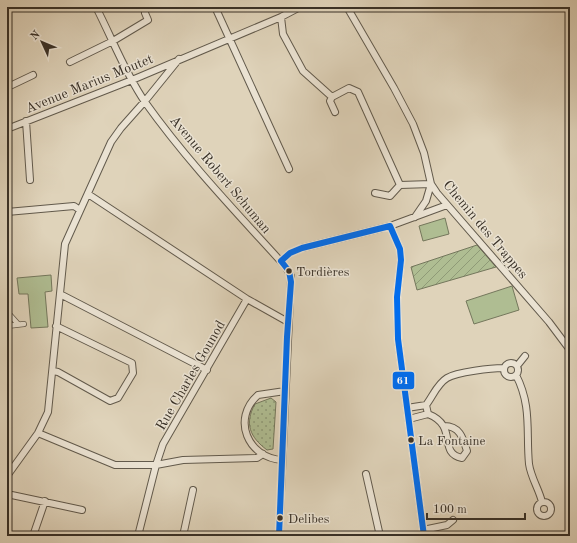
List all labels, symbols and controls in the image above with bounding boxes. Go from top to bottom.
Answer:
north arrow [22,22,62,62]
text: N [29,29,43,43]
street label: Avenue Marius Moutet [24,52,155,116]
street label: Avenue Robert Schuman [167,113,274,237]
street label: Chemin des Trappes [440,178,530,281]
marker: Tordières [284,266,294,276]
place label: Tordières [296,266,350,279]
street label: Rue Charles Gounod [154,318,228,433]
line badge: 61 [392,371,415,390]
text: 61 [397,376,409,387]
marker: La Fontaine [406,435,416,445]
place label: La Fontaine [418,435,486,448]
scale bar [427,495,525,521]
text: 100 m [433,504,467,516]
marker: Delibes [275,513,285,523]
place label: Delibes [288,513,330,526]

